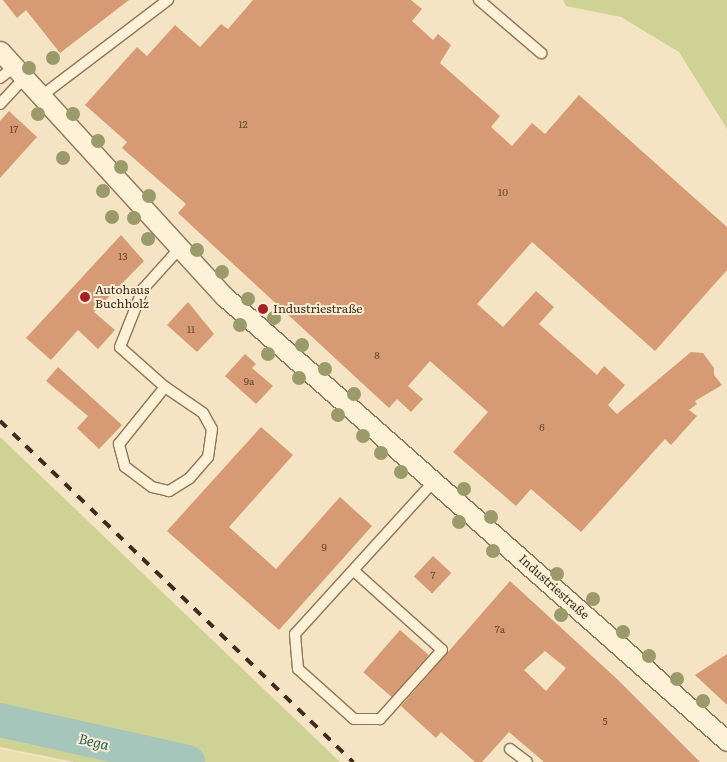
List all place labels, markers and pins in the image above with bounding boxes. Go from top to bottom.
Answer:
place label: Autohaus Buchholz [95,283,149,311]
marker: Autohaus Buchholz [79,291,91,303]
place label: Industriestraße [273,302,363,316]
marker: Industriestraße [257,303,269,315]

